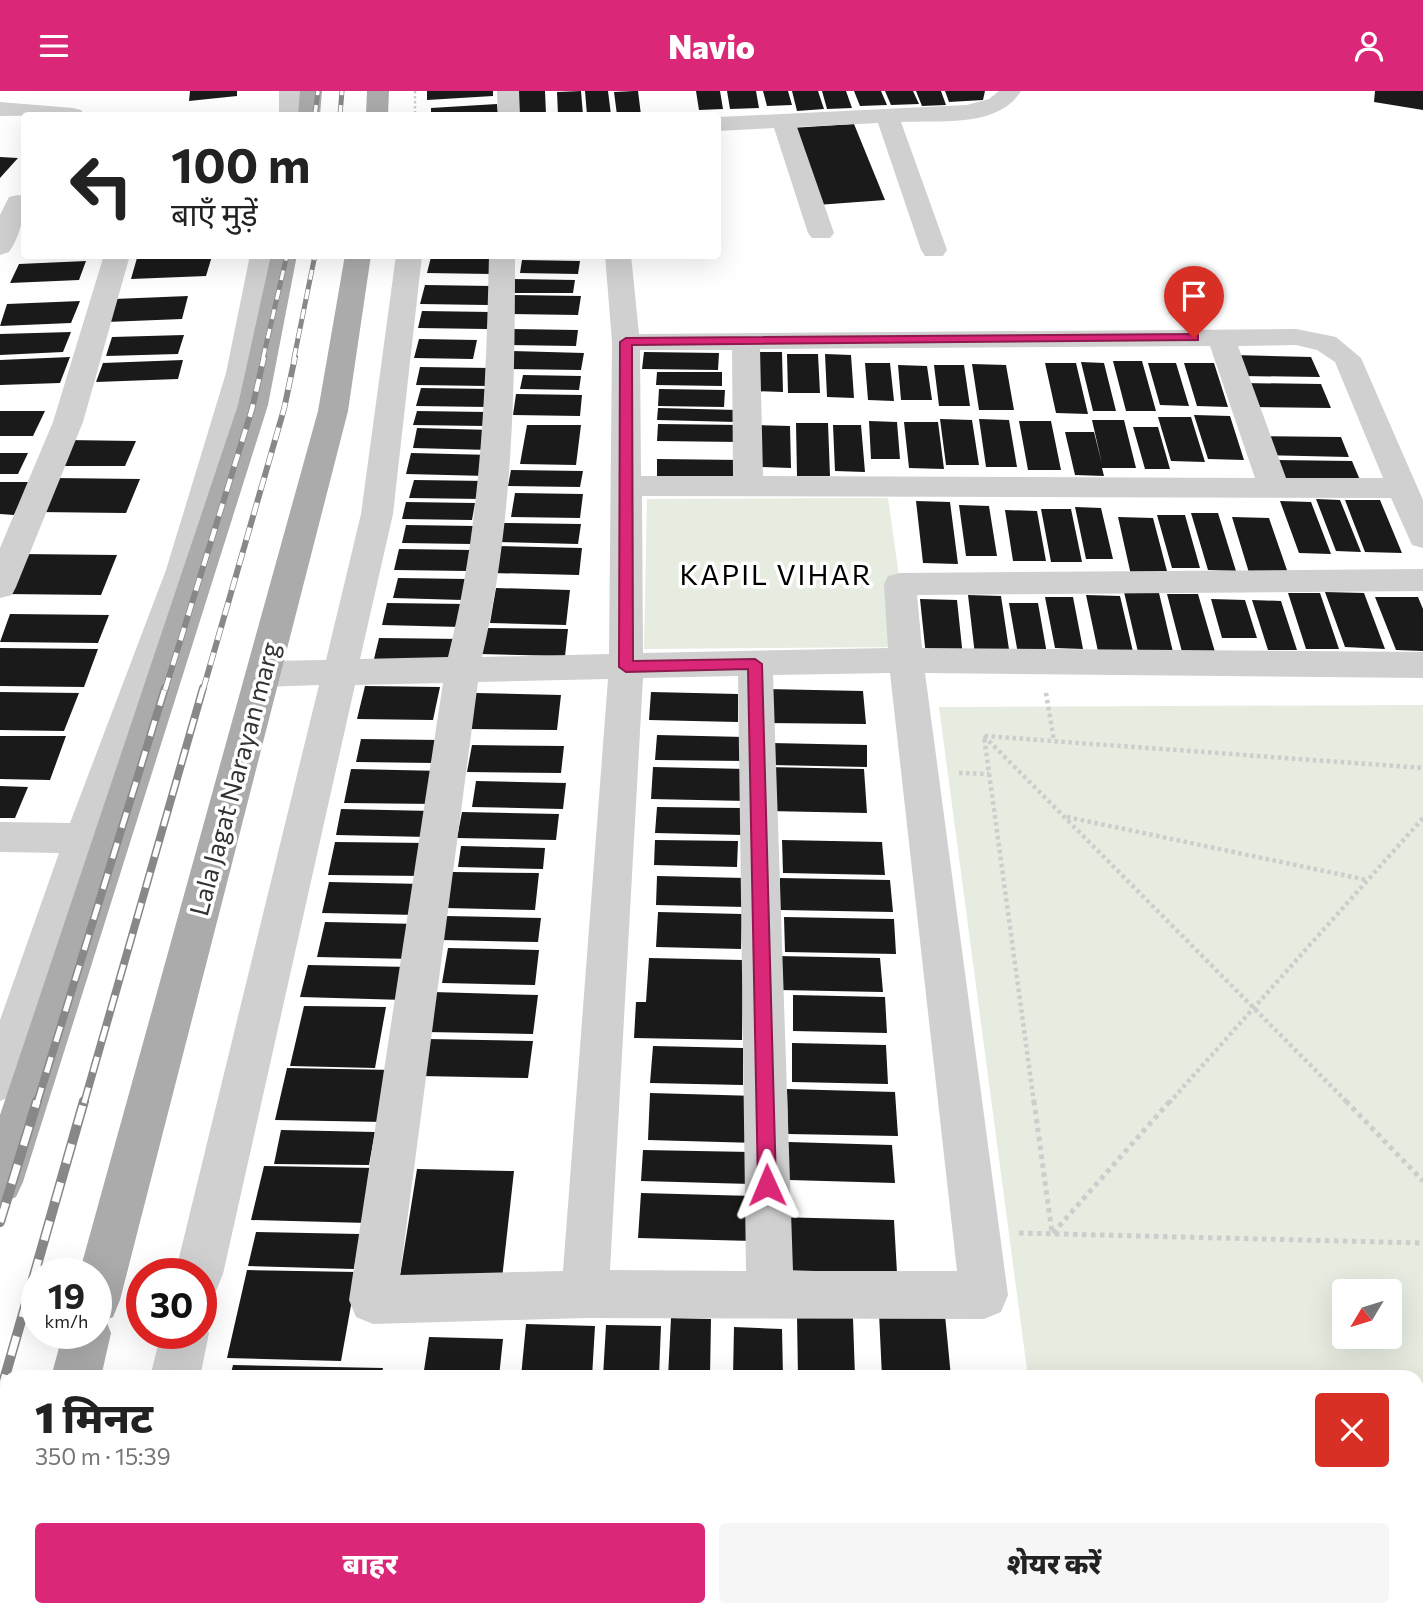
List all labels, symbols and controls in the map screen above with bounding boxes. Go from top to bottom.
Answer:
text: Navio [668,26,755,66]
icon: menu [35,27,73,65]
icon: person [1350,27,1388,65]
text: 100 m [171,133,310,193]
icon: left [56,140,147,231]
text: बाएँ मुड़ें [171,193,258,233]
pin [1164,266,1224,338]
icon: arrive [1175,277,1213,315]
district label: KAPIL VIHAR [679,557,873,591]
street label: Lala Jagat Narayan marg [182,638,285,919]
position arrow [730,1148,804,1222]
speed limit sign: 30 [126,1258,217,1349]
text: 19 [48,1273,85,1316]
north arrow [1332,1279,1402,1349]
map controls [1332,1279,1402,1349]
text: km/h [45,1310,88,1332]
text: 1 मिनट [35,1390,153,1442]
button: close [1315,1393,1389,1467]
text: 350 m · 15:39 [35,1442,171,1470]
button: बाहर [35,1523,705,1603]
button: शेयर करें [719,1523,1389,1603]

